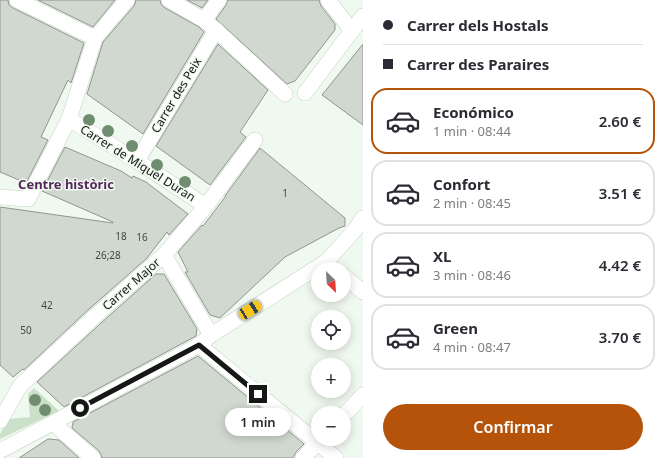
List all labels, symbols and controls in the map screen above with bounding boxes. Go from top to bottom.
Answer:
text: Carrer dels Hostals [407,15,549,35]
street label: Carrer des Peix [147,53,206,136]
text: Carrer des Paraires [407,54,549,74]
text: Económico [433,102,514,122]
icon: car [385,103,421,139]
text: 2.60 € [599,111,641,131]
street label: Carrer de Miquel Duran [77,121,199,205]
text: 1 min · 08:44 [433,122,511,140]
text: Confort [433,174,490,194]
district label: Centre històric [18,175,114,193]
icon: car [385,175,421,211]
text: 3.51 € [599,183,641,203]
house number: 1 [282,186,288,200]
text: 2 min · 08:45 [433,194,511,212]
house number: 18 [115,229,127,243]
house number: 16 [136,230,148,244]
text: XL [433,246,451,266]
icon: car [385,247,421,283]
house number: 26;28 [95,248,121,262]
street label: Carrer Major [98,254,164,314]
text: 4.42 € [599,255,641,275]
north arrow [311,262,351,302]
map controls [311,262,351,446]
text: 3 min · 08:46 [433,266,511,284]
house number: 42 [41,298,53,312]
car [237,299,263,321]
button: locate [311,310,351,350]
text: Green [433,318,478,338]
icon: car [385,319,421,355]
house number: 50 [20,323,32,337]
text: 3.70 € [599,327,641,347]
text: 4 min · 08:47 [433,338,511,356]
button: + [311,358,351,398]
route end [249,385,267,403]
route start [71,399,89,417]
button: Confirmar [383,404,643,450]
button: − [311,406,351,446]
callout: 1 min [225,408,291,436]
text: 1 min [240,413,276,431]

